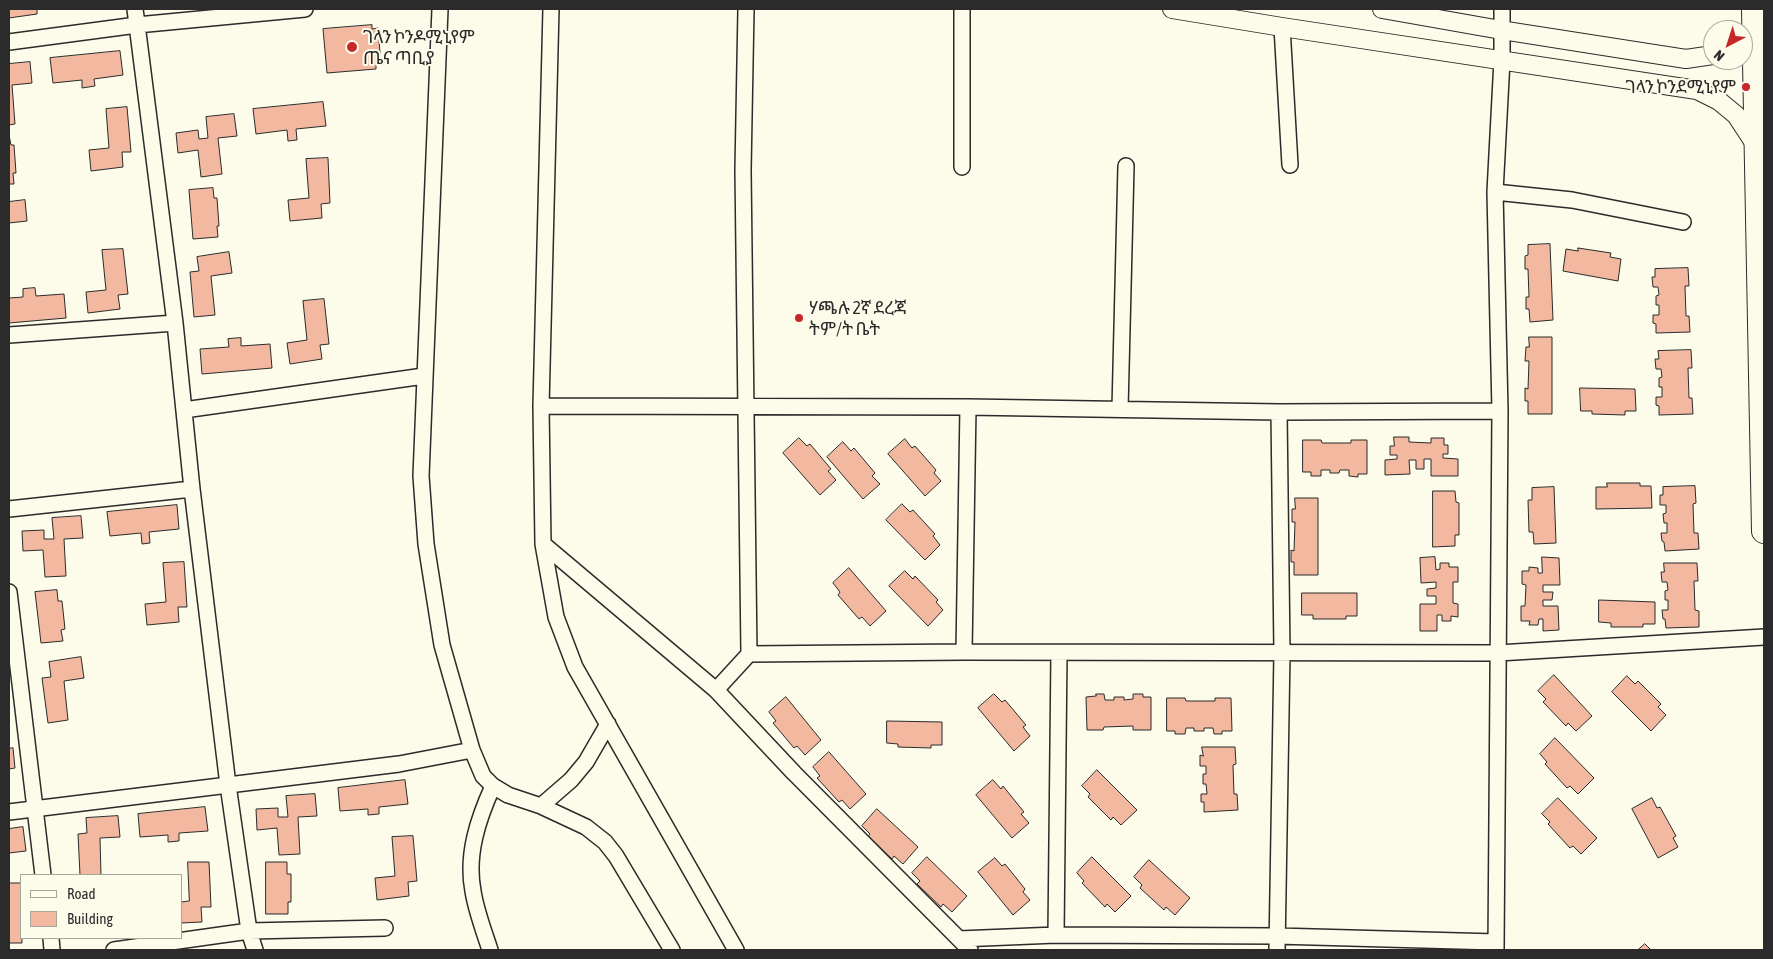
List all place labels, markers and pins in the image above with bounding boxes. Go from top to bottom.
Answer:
place label: ገላን ኮንዶሚኒየም ጤና ጣቢያ [363,26,475,68]
marker: ገላን ኮንዶሚኒየም ጤና ጣቢያ [345,40,359,54]
place label: ገላን ኮንደሚኒየም [1625,76,1736,98]
marker: ገላን ኮንደሚኒየም [1740,81,1752,93]
place label: ሃጫሉ 2ኛ ደረጃ ትም/ት ቤት [809,297,906,340]
marker: ሃጫሉ 2ኛ ደረጃ ትም/ት ቤት [793,312,805,324]

